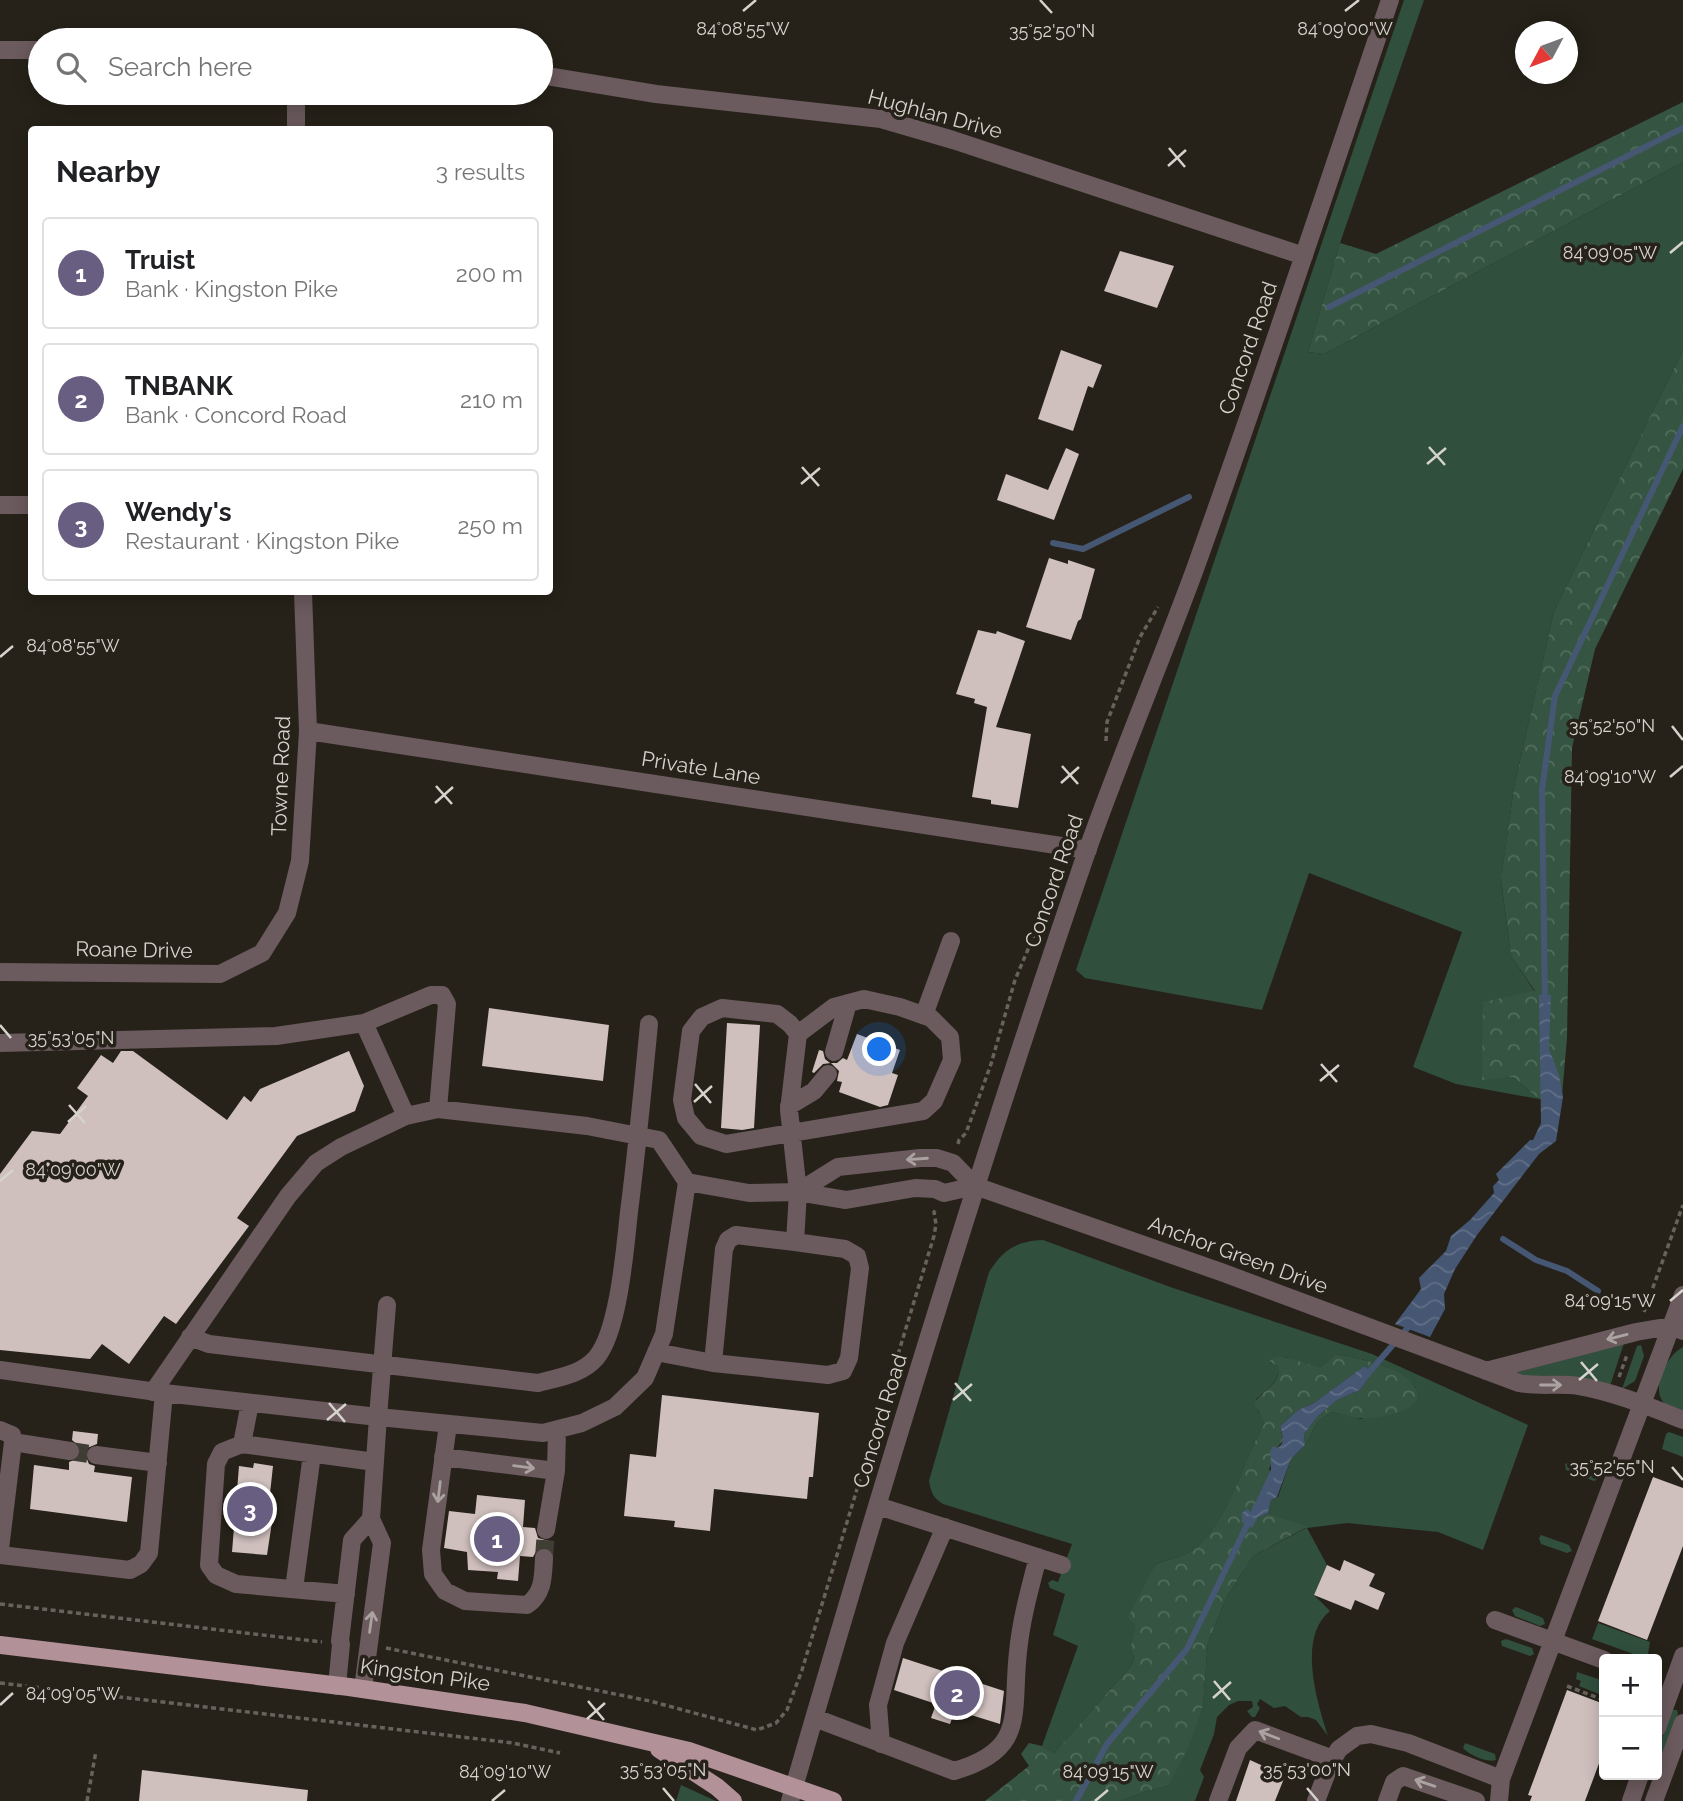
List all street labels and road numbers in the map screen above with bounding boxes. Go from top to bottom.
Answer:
street label: Hughlan Drive [865,84,1005,143]
street label: Concord Road [1213,278,1282,418]
street label: Towne Road [266,716,295,836]
street label: Private Lane [640,746,762,789]
street label: Concord Road [1019,811,1088,951]
street label: Roane Drive [75,936,193,963]
street label: Anchor Green Drive [1145,1210,1331,1299]
street label: Concord Road [847,1351,912,1491]
street label: Kingston Pike [359,1653,492,1696]

